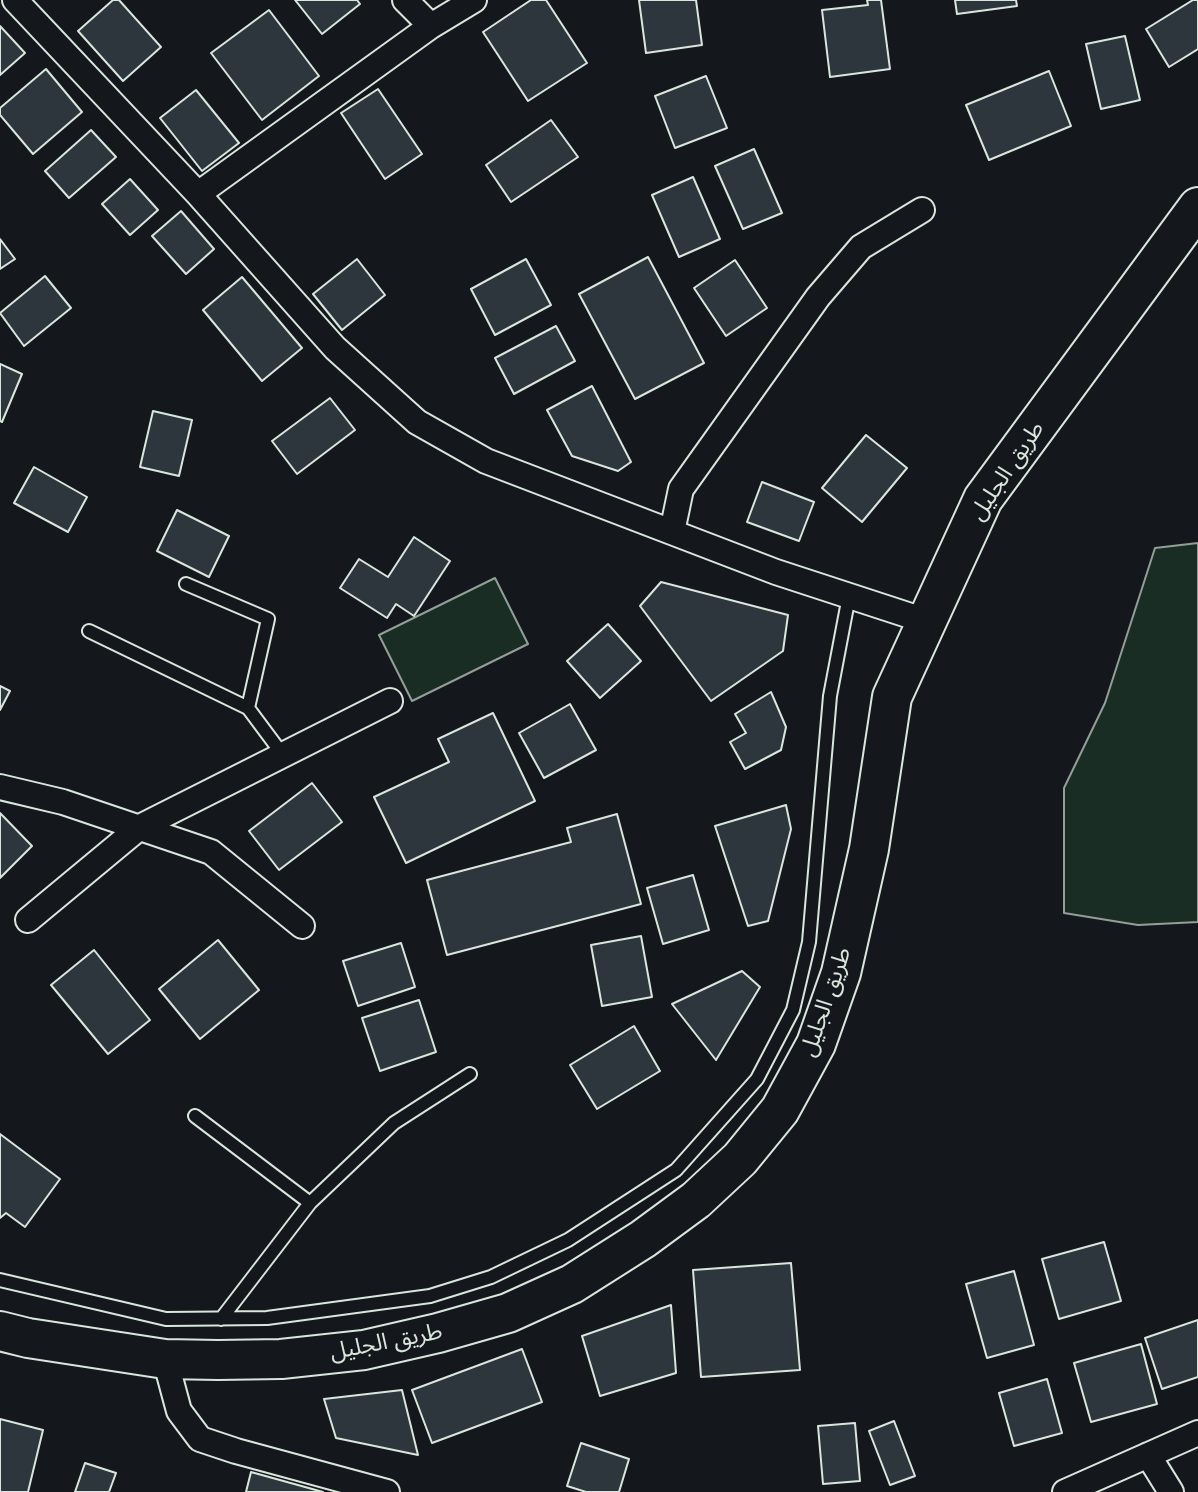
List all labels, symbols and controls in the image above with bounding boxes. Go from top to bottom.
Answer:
street label: طريق الجليل [964,416,1050,526]
street label: طريق الجليل [794,944,858,1060]
street label: طريق الجليل [327,1318,445,1366]

